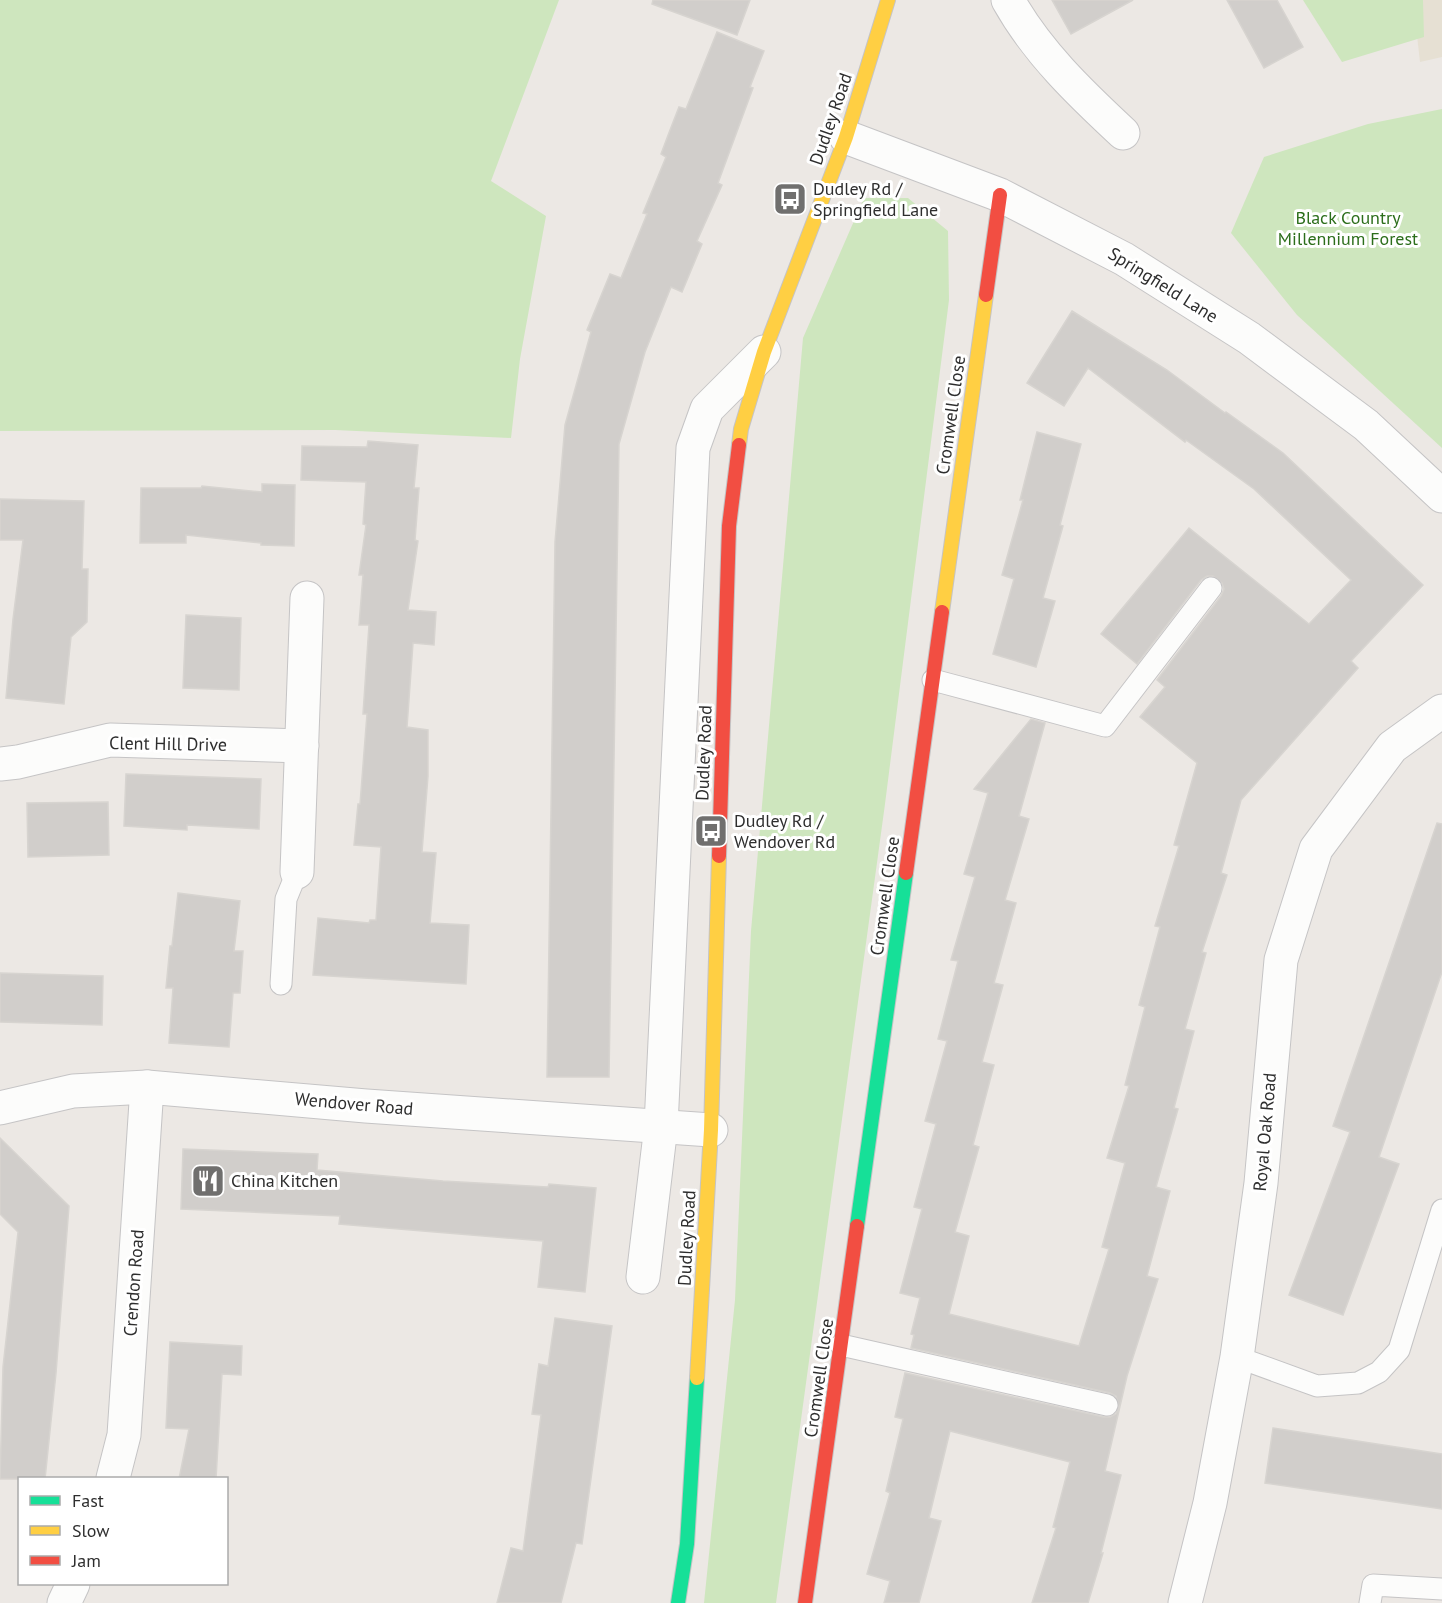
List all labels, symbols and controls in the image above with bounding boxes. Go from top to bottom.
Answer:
street label: Dudley Road [804,70,857,168]
place label: Dudley Rd / Springfield Lane [813,177,938,221]
bus stop icon: Dudley Rd / Springfield Lane [772,181,808,217]
park label: Black Country Millennium Forest [1278,206,1418,250]
street label: Springfield Lane [1104,242,1222,328]
street label: Cromwell Close [931,354,970,476]
street label: Dudley Road [690,705,717,801]
street label: Clent Hill Drive [109,731,227,756]
place label: Dudley Rd / Wendover Rd [734,809,835,853]
bus stop icon: Dudley Rd / Wendover Rd [693,813,729,849]
street label: Cromwell Close [865,835,904,957]
street label: Royal Oak Road [1248,1072,1281,1192]
street label: Wendover Road [294,1087,414,1120]
restaurant icon: China Kitchen [190,1163,226,1199]
place label: China Kitchen [231,1169,338,1192]
street label: Dudley Road [673,1190,700,1286]
street label: Crendon Road [118,1229,149,1337]
street label: Cromwell Close [799,1317,838,1439]
legend [18,1477,228,1585]
text: Fast [72,1489,104,1512]
text: Slow [72,1519,110,1542]
text: Jam [71,1549,101,1572]

